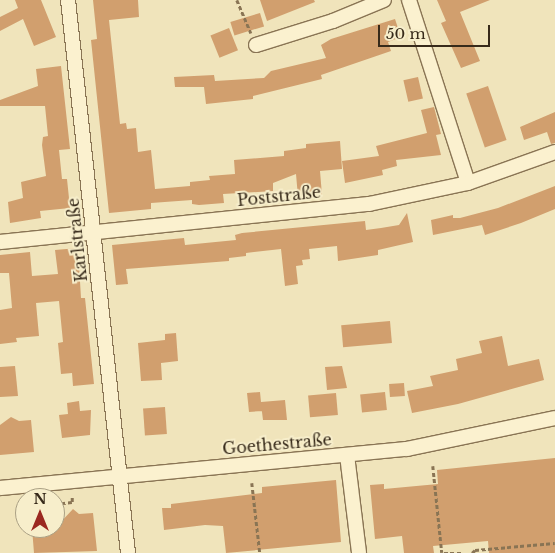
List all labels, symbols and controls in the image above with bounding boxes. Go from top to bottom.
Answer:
scale bar [380,15,492,47]
text: 50 m [386,24,426,43]
street label: Poststraße [236,182,322,210]
street label: Karlstraße [63,197,91,283]
street label: Goethestraße [222,430,332,458]
north arrow [15,488,65,538]
text: N [33,490,47,508]

